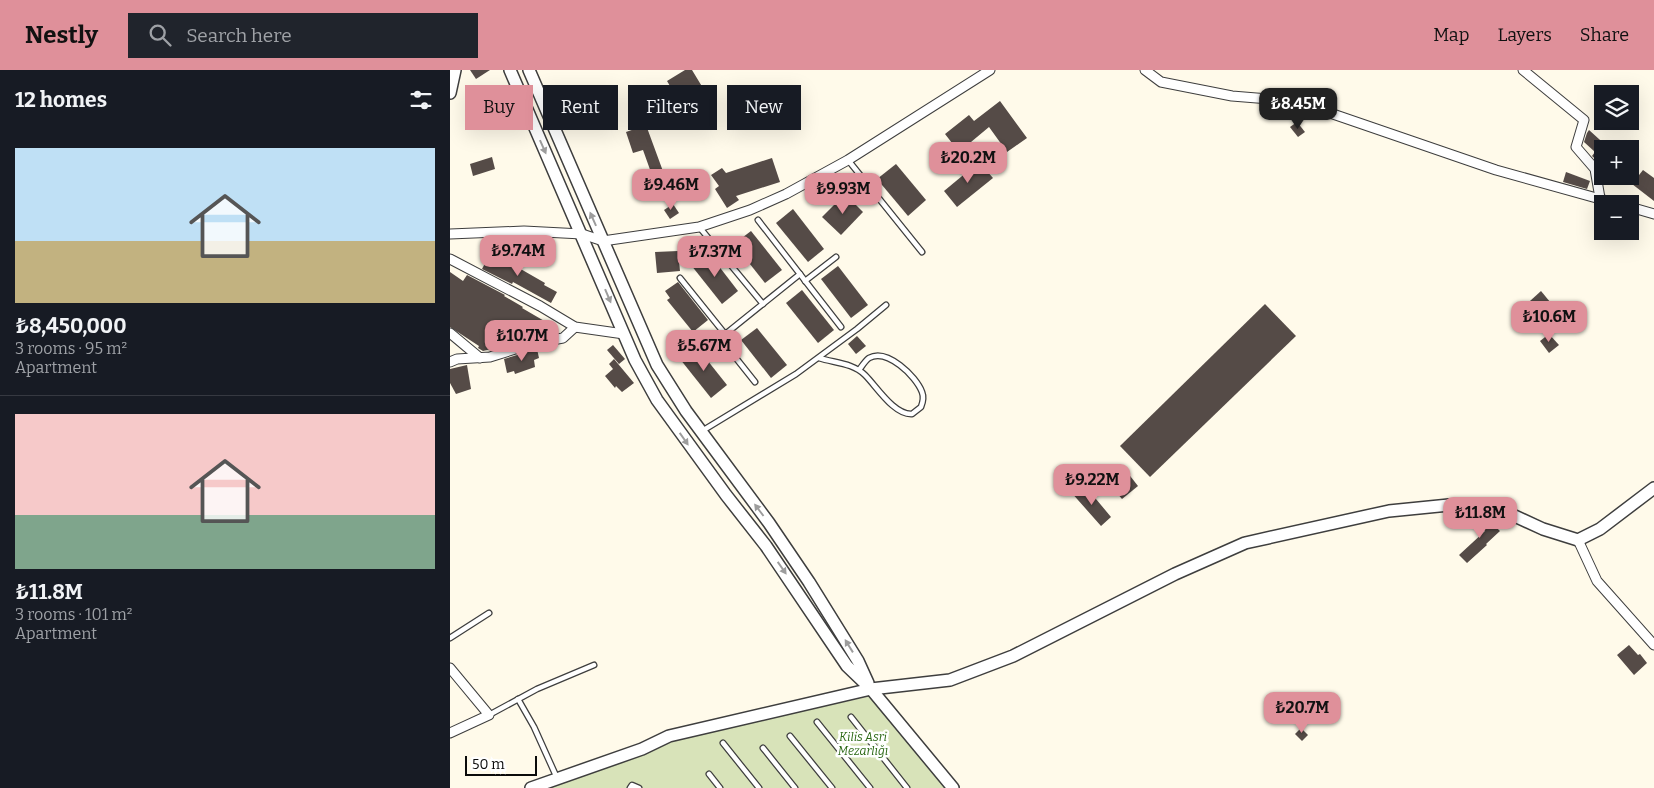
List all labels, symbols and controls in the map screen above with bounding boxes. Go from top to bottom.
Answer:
search box [128,13,478,58]
text: Nestly [25,21,98,49]
icon: search [146,21,174,49]
text: Search here [186,24,292,47]
text: Map [1433,24,1469,46]
text: Layers [1497,24,1552,46]
text: Share [1580,24,1629,46]
chip: Buy [465,85,533,130]
chip: Rent [543,85,618,130]
chip: Filters [628,85,717,130]
chip: New [727,85,801,130]
map controls [1594,85,1639,240]
button: layers [1594,85,1639,130]
icon: filters [407,86,435,114]
text: 12 homes [15,87,107,113]
pin: ₺8.45M [1257,88,1339,130]
text: ₺8.45M [1270,94,1326,113]
one-way arrow [539,140,547,154]
button: + [1594,140,1639,185]
pin: ₺20.2M [927,142,1009,184]
text: ₺20.2M [940,148,996,167]
pin: ₺9.46M [630,168,712,211]
pin: ₺9.93M [802,172,884,215]
text: ₺9.46M [643,175,699,194]
text: ₺9.93M [816,179,870,198]
icon: home [180,181,270,271]
button: − [1594,195,1639,240]
one-way arrow [589,212,597,226]
pin: ₺9.74M [477,234,559,277]
pin: ₺7.37M [674,236,756,278]
text: ₺9.74M [491,241,545,260]
text: ₺7.37M [688,242,742,261]
one-way arrow [605,289,613,303]
pin: ₺10.6M [1508,300,1590,343]
text: ₺10.6M [1522,307,1576,326]
text: ₺8,450,000 [15,313,127,339]
pin: ₺10.7M [481,320,563,362]
text: ₺10.7M [496,326,548,345]
pin: ₺5.67M [663,330,745,372]
text: ₺5.67M [677,336,731,355]
text: 3 rooms · 95 m² [15,339,127,358]
text: Apartment [15,358,97,377]
one-way arrow [679,432,689,446]
icon: home [180,446,270,536]
pin: ₺9.22M [1051,464,1133,506]
text: ₺9.22M [1064,470,1120,489]
pin: ₺11.8M [1439,496,1521,539]
text: ₺11.8M [1454,503,1506,522]
one-way arrow [754,504,765,517]
one-way arrow [777,561,787,575]
text: ₺11.8M [15,579,83,605]
text: 3 rooms · 101 m² [15,605,132,624]
text: Apartment [15,624,97,643]
one-way arrow [844,639,853,652]
pin: ₺20.7M [1261,692,1343,734]
text: ₺20.7M [1275,698,1329,717]
park label: Kilis Asri Mezarlığı [838,730,888,758]
scale bar [465,753,538,776]
text: 50 m [472,756,505,773]

